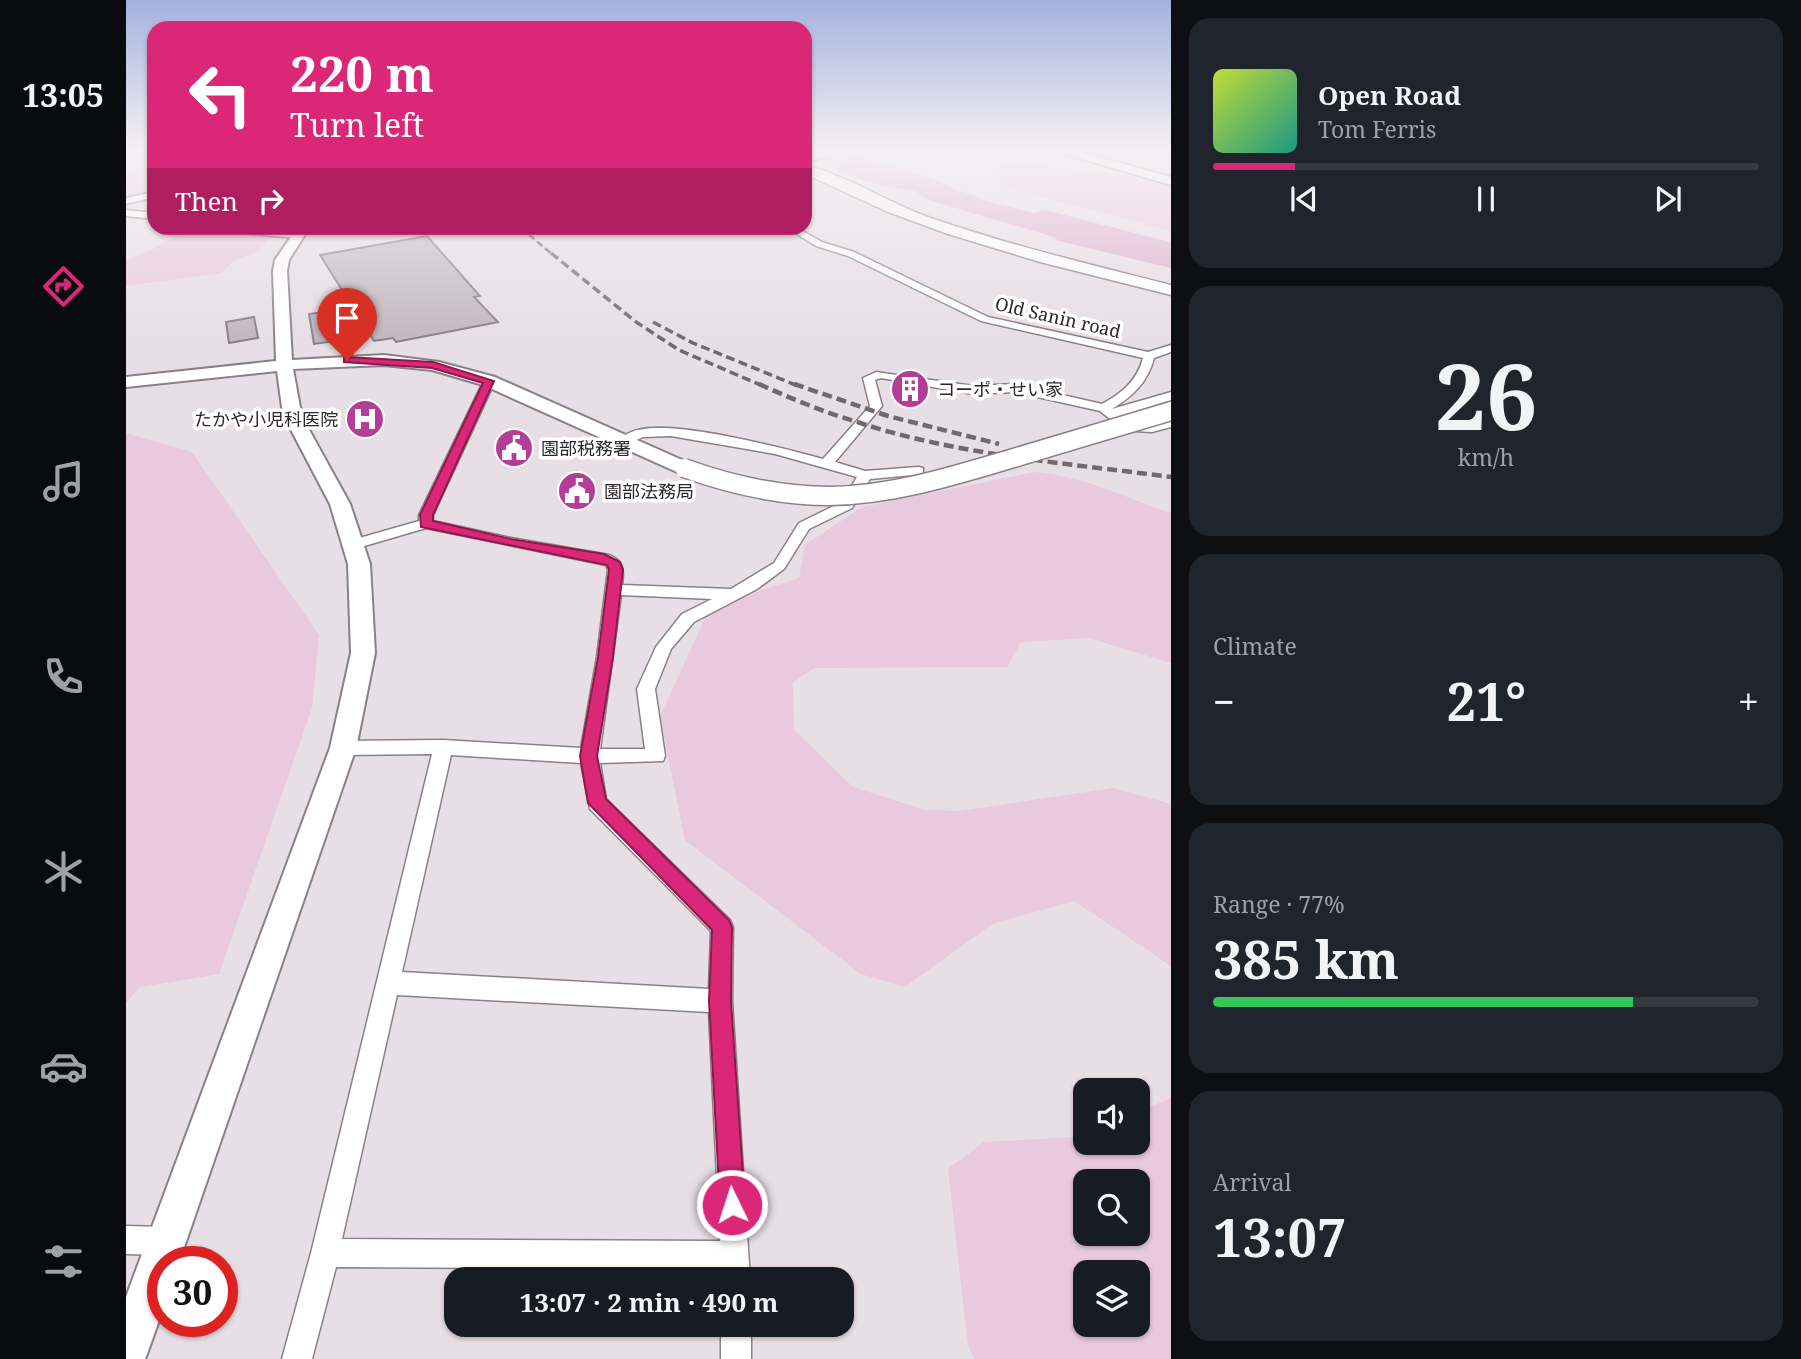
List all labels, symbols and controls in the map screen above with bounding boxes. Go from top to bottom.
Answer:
text: 220 m [290,40,434,106]
icon: left [175,49,266,140]
text: 13:05 [22,73,104,116]
text: Open Road [1318,77,1461,113]
text: Turn left [290,103,424,146]
text: Tom Ferris [1318,113,1436,145]
icon: previous [1285,180,1323,218]
icon: pause [1467,180,1505,218]
icon: next [1649,180,1687,218]
icon: right [252,182,290,220]
text: Then [175,183,238,219]
icon: directions [39,262,88,311]
pin [317,288,377,360]
street label: Old Sanin road [993,291,1123,343]
icon: arrive [328,299,366,337]
text: 26 [1435,333,1537,457]
building icon: コーポ・せい家 [889,368,931,410]
place label: コーポ・せい家 [937,377,1063,401]
hospital icon: たかや小児科医院 [344,398,386,440]
place label: たかや小児科医院 [194,407,338,431]
public building icon: 園部税務署 [493,427,535,469]
place label: 園部税務署 [541,436,631,460]
text: km/h [1458,441,1514,473]
icon: music [39,457,88,506]
public building icon: 園部法務局 [556,470,598,512]
place label: 園部法務局 [604,479,694,503]
text: Climate [1213,630,1297,662]
icon: phone [39,652,88,701]
text: 21° [1447,665,1526,736]
text: − [1213,675,1235,727]
text: + [1738,675,1759,727]
icon: climate [39,847,88,896]
text: Range · 77% [1213,888,1345,920]
text: 385 km [1213,923,1399,994]
icon: car [39,1042,88,1091]
map controls [1073,1078,1150,1337]
button: sound [1073,1078,1150,1155]
text: Arrival [1213,1166,1292,1198]
position arrow [695,1168,769,1242]
button: search [1073,1169,1150,1246]
text: 13:07 [1213,1201,1346,1272]
icon: filters [39,1237,88,1286]
speed limit sign: 30 [147,1246,238,1337]
button: layers [1073,1260,1150,1337]
text: 13:07 · 2 min · 490 m [519,1284,779,1320]

